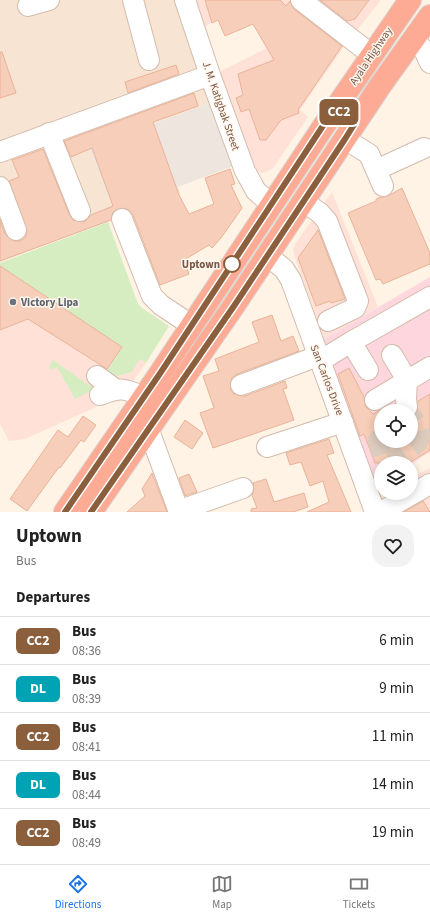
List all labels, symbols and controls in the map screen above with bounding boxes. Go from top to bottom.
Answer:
street label: Ayala Highway [346,24,396,88]
street label: J. M. Katigbak Street [199,59,243,153]
line badge: CC2 [316,99,362,125]
text: CC2 [327,102,351,122]
marker: Uptown [223,255,241,273]
place label: Uptown [182,257,220,272]
place label: Victory Lipa [20,295,79,310]
marker: Victory Lipa [8,297,18,307]
street label: San Carlos Drive [307,342,348,418]
map controls [374,404,418,500]
button: locate [374,404,418,448]
button: layers [374,456,418,500]
text: Uptown [16,523,82,550]
button: heart [372,525,414,567]
text: Bus [16,552,36,570]
text: Departures [16,587,90,608]
text: Bus [72,621,96,642]
text: 6 min [379,630,414,651]
text: CC2 [26,631,50,651]
text: 08:36 [72,642,101,660]
text: Bus [72,669,96,690]
text: 9 min [379,678,414,699]
text: DL [30,679,46,699]
text: 08:39 [72,690,101,708]
text: Bus [72,717,96,738]
text: 11 min [372,726,414,747]
text: CC2 [26,727,50,747]
text: 08:41 [72,738,101,756]
text: Bus [72,765,96,786]
text: 14 min [372,774,414,795]
text: DL [30,775,46,795]
text: 08:44 [72,786,101,804]
text: Bus [72,813,96,834]
text: 19 min [372,822,414,843]
text: CC2 [26,823,50,843]
text: 08:49 [72,834,101,852]
tab: Directions [55,873,101,912]
tab: Map [211,873,233,912]
tab: Tickets [343,873,375,912]

